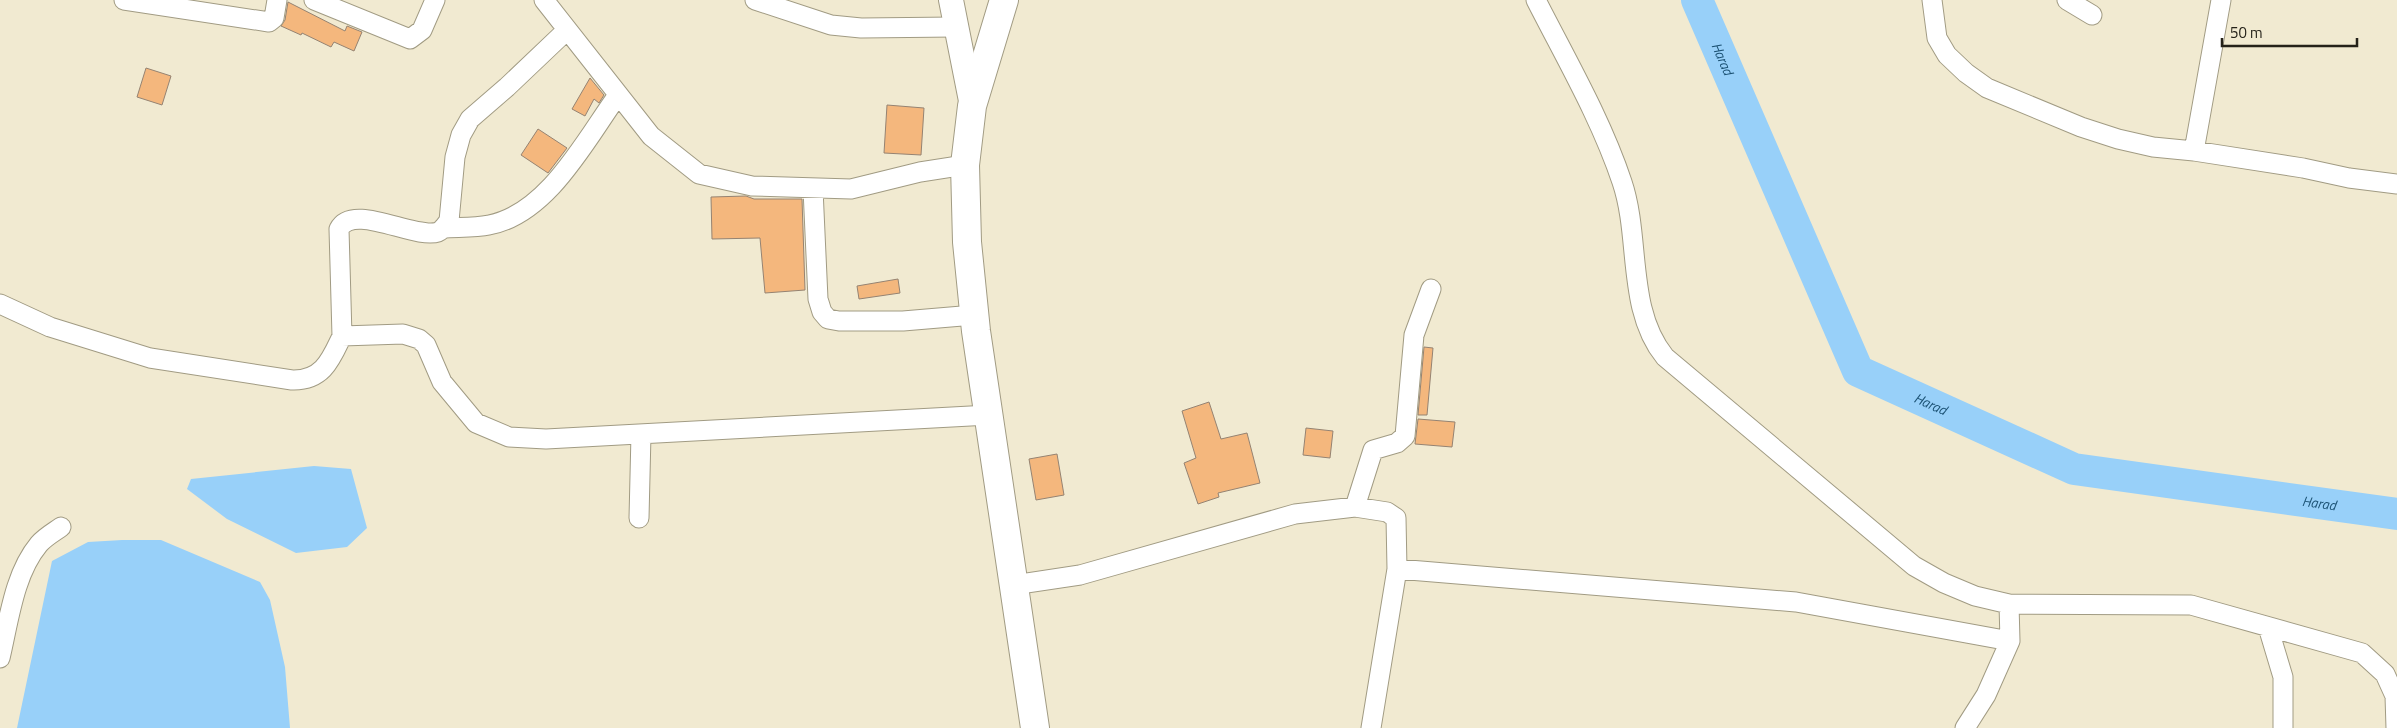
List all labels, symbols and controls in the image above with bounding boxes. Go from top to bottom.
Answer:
scale bar [2222,15,2357,47]
text: 50 m [2230,21,2263,44]
water label: Harad [1707,39,1740,80]
water label: Harad [1911,387,1952,421]
water label: Harad [2301,490,2339,516]

